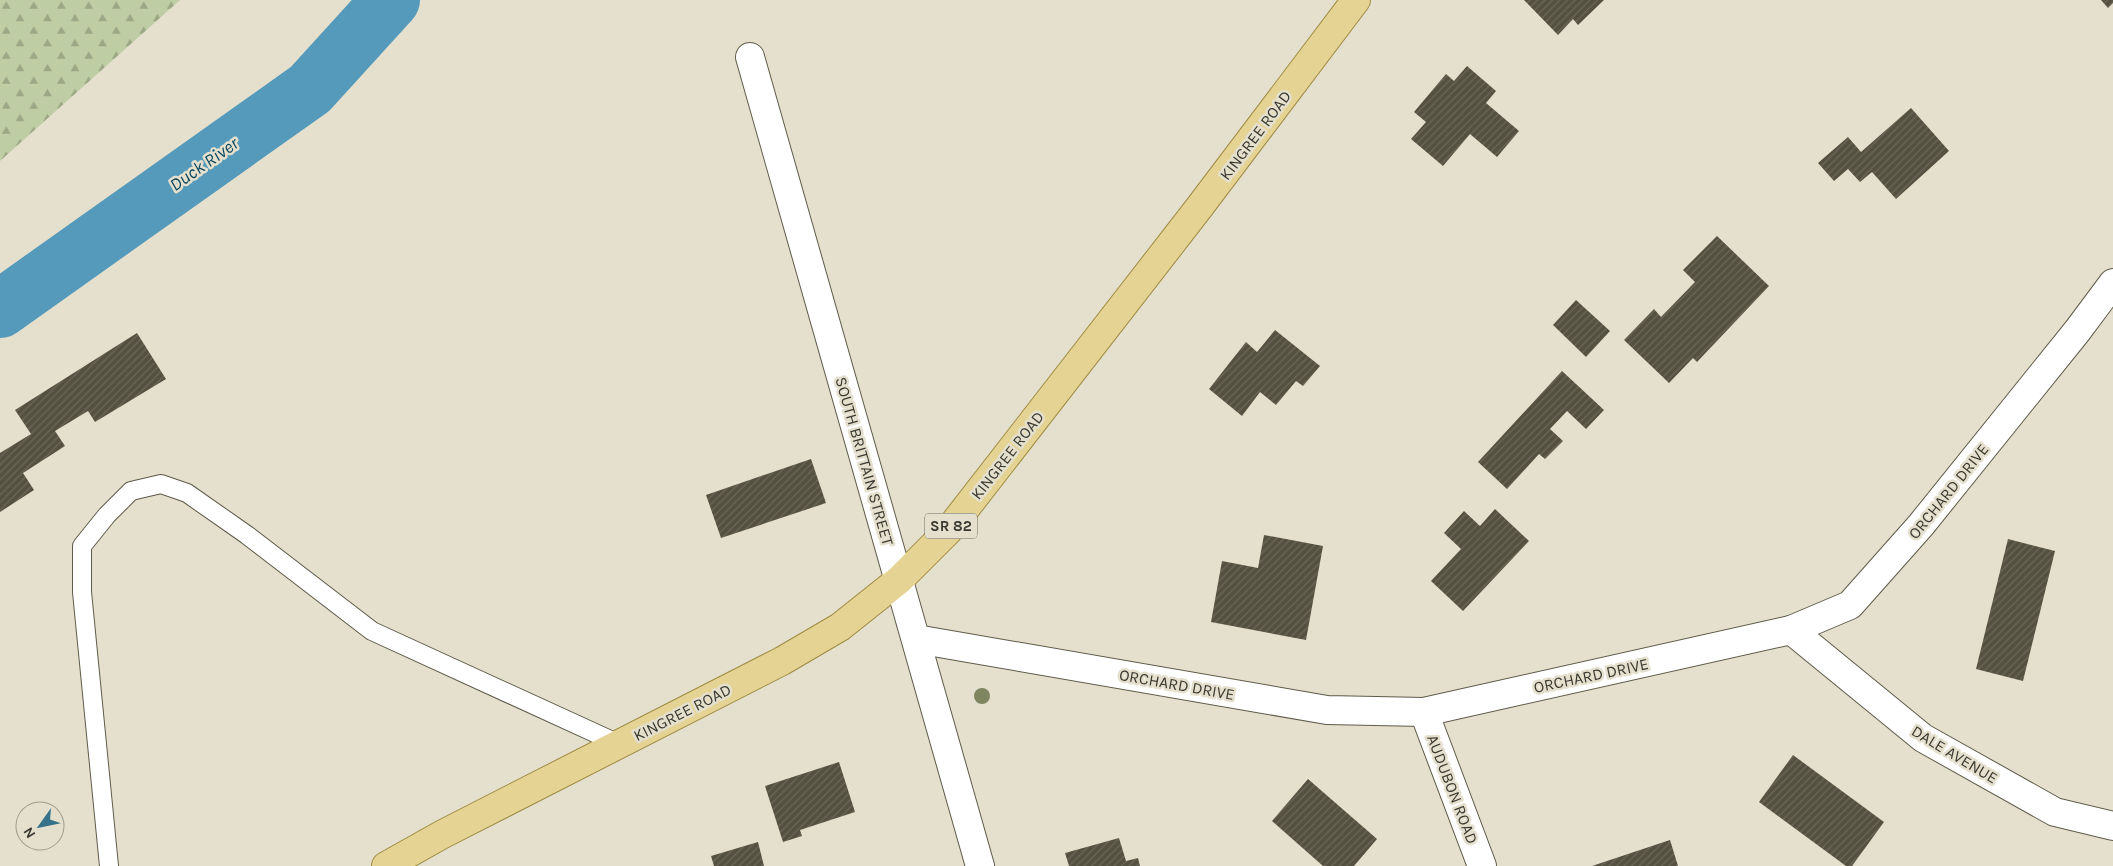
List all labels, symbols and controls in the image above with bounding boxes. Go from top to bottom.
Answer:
street label: KINGREE ROAD [1216,87,1295,184]
water label: Duck River [165,132,243,196]
street label: SOUTH BRITTAIN STREET [831,375,898,548]
street label: KINGREE ROAD [967,407,1048,503]
street label: ORCHARD DRIVE [1904,440,1993,543]
road number: SR 82 [925,514,977,538]
street label: ORCHARD DRIVE [1532,654,1650,697]
street label: ORCHARD DRIVE [1118,665,1236,704]
street label: KINGREE ROAD [630,680,734,745]
street label: DALE AVENUE [1908,721,2001,788]
street label: AUDUBON ROAD [1423,732,1482,847]
north arrow [15,801,65,851]
text: N [20,824,39,842]

